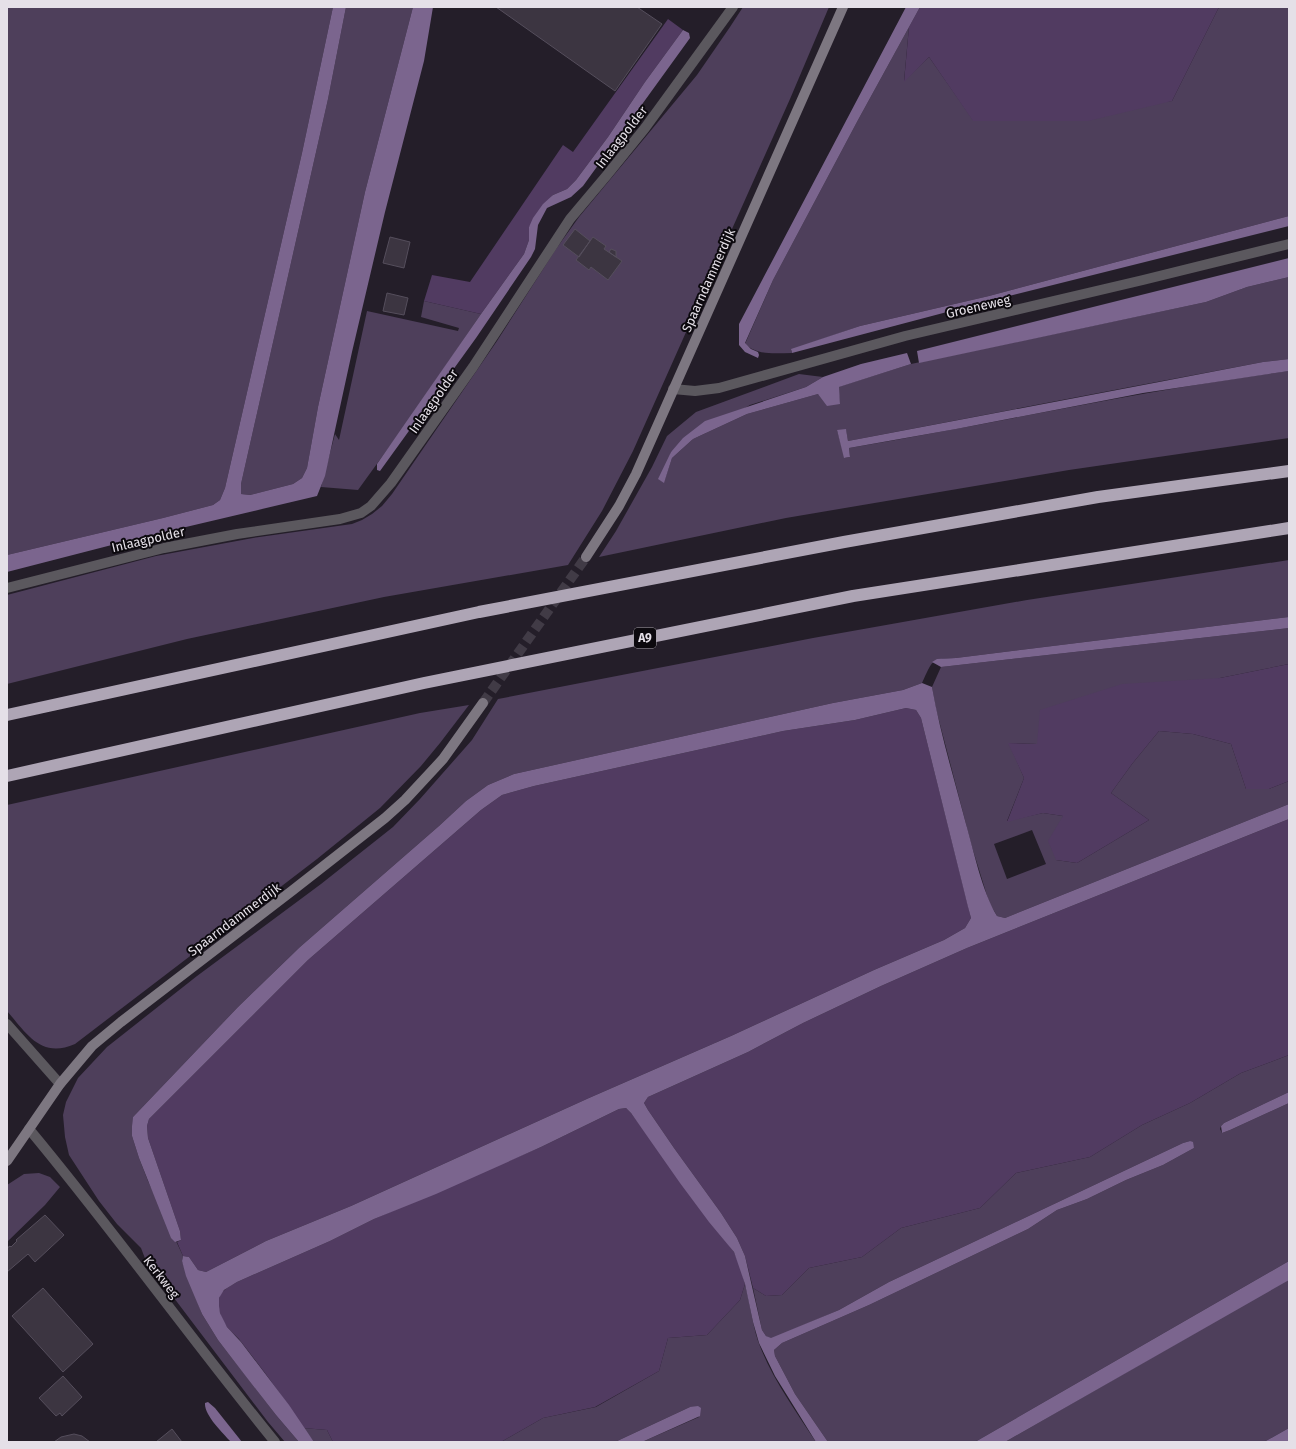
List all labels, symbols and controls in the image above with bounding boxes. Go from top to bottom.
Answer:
street label: Inlaagpolder [592,103,650,171]
street label: Spaarndammerdijk [679,226,738,334]
street label: Groeneweg [945,292,1012,321]
street label: Inlaagpolder [406,366,461,436]
street label: Inlaagpolder [110,524,186,555]
road number: A9 [634,628,656,648]
street label: Spaarndammerdijk [185,880,284,959]
street label: Kerkweg [140,1253,183,1302]

